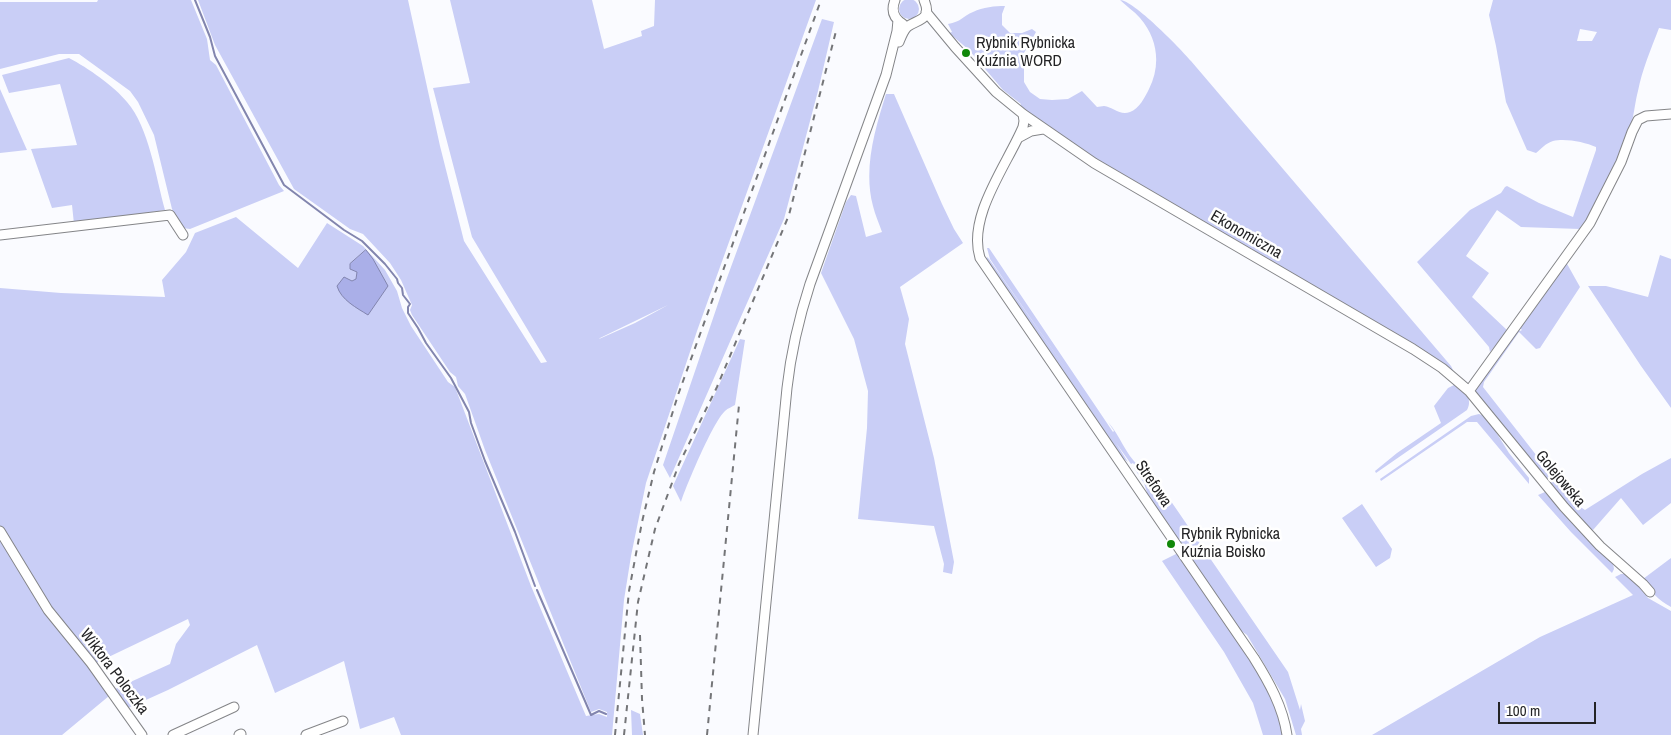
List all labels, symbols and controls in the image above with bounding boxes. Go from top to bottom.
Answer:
place label: Rybnik Rybnicka Kuźnia WORD [976,34,1075,72]
marker: Rybnik Rybnicka Kuźnia WORD [960,47,972,59]
street label: Ekonomiczna [1207,207,1285,263]
street label: Golejowska [1531,447,1589,511]
street label: Strefowa [1131,457,1175,511]
place label: Rybnik Rybnicka Kuźnia Boisko [1181,525,1280,563]
marker: Rybnik Rybnicka Kuźnia Boisko [1165,538,1177,550]
street label: Wiktora Poloczka [76,625,152,719]
scale bar [1501,692,1598,724]
text: 100 m [1506,700,1540,721]

